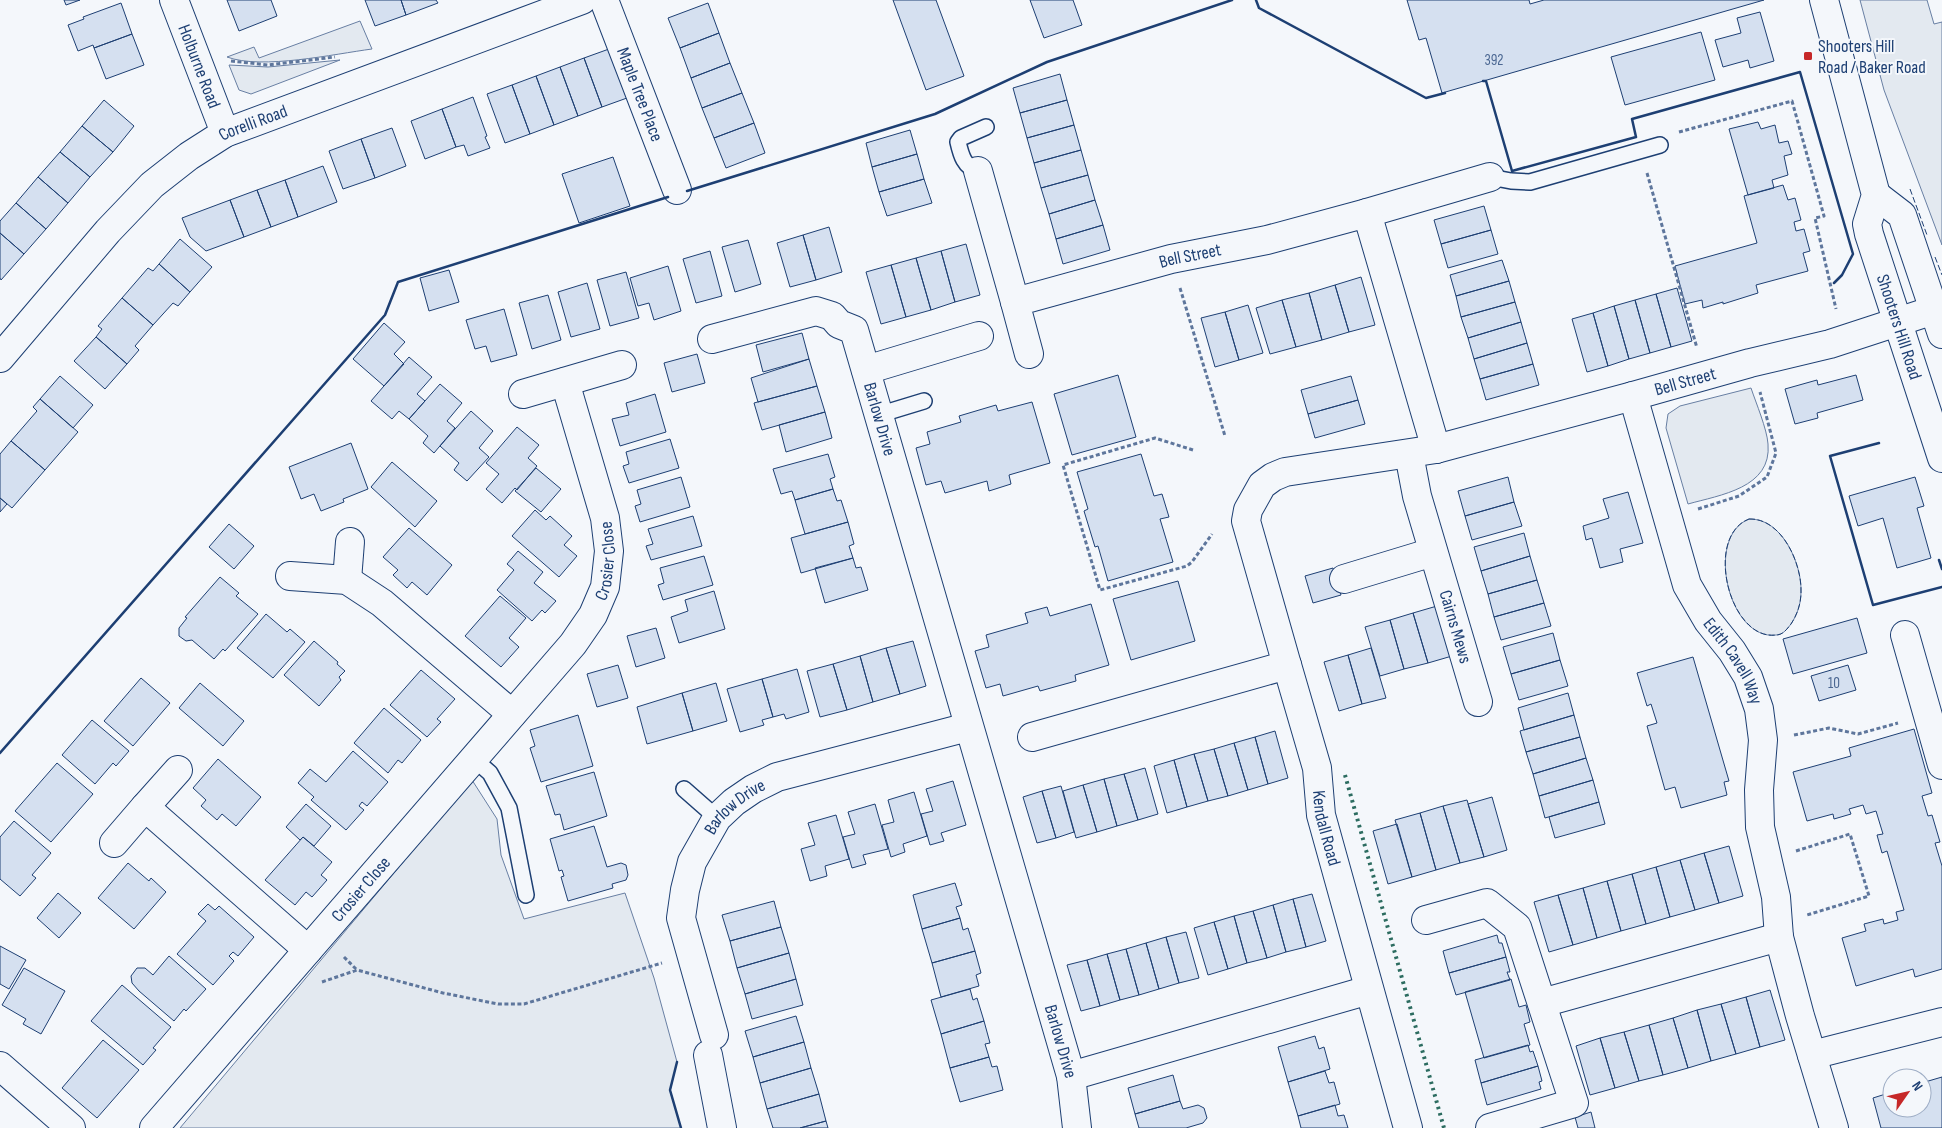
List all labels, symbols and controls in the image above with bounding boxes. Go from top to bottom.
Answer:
street label: Holburne Road [173,22,225,111]
place label: Shooters Hill Road / Baker Road [1818,36,1926,78]
street label: Maple Tree Place [612,44,667,144]
marker: Shooters Hill Road / Baker Road [1802,50,1814,62]
house number: 392 [1484,51,1504,70]
street label: Corelli Road [215,101,290,145]
street label: Bell Street [1157,239,1223,273]
street label: Shooters Hill Road [1872,272,1926,382]
street label: Bell Street [1652,363,1719,400]
street label: Barlow Drive [859,380,900,458]
street label: Crosier Close [590,520,620,604]
street label: Cairns Mews [1434,588,1476,666]
street label: Edith Cavell Way [1699,614,1767,707]
house number: 10 [1828,674,1840,693]
street label: Barlow Drive [700,775,769,838]
street label: Kendall Road [1308,789,1345,868]
street label: Crosier Close [327,853,395,926]
street label: Barlow Drive [1040,1002,1081,1081]
north arrow [1882,1068,1932,1118]
text: N [1908,1078,1927,1094]

